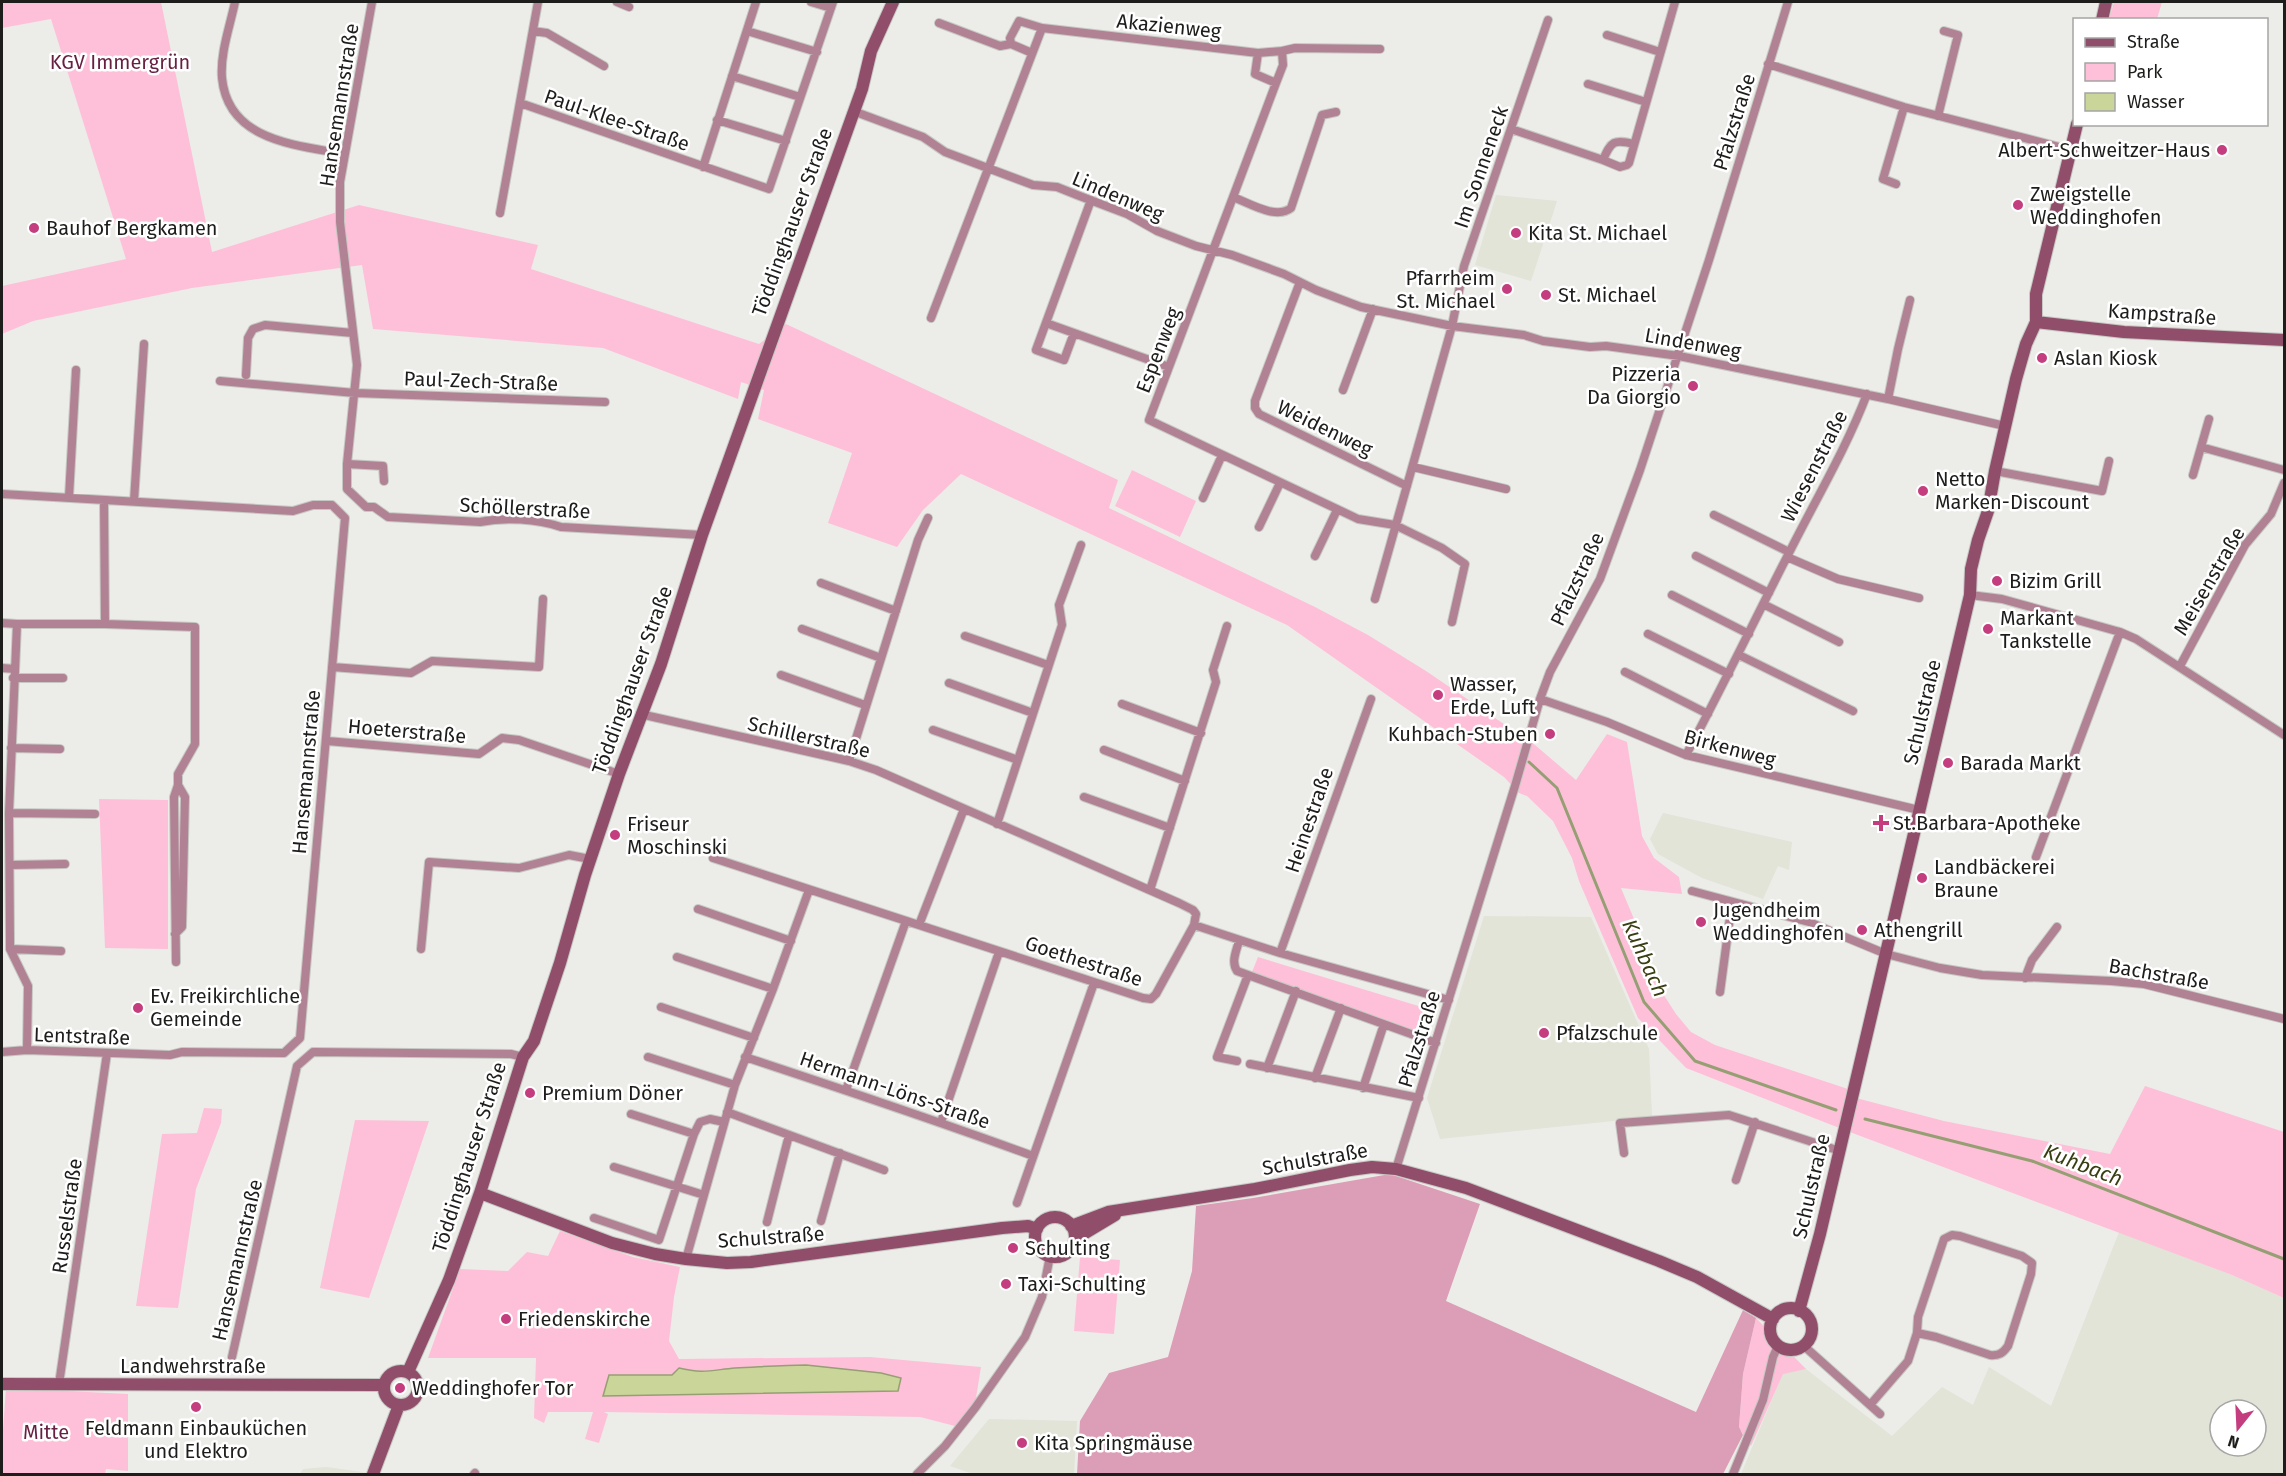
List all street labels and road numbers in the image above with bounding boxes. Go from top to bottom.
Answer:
street label: Akazienweg [1116,9,1223,43]
street label: Hansemannstraße [314,22,364,188]
street label: Pfalzstraße [1708,71,1760,173]
street label: Paul-Klee-Straße [541,84,693,156]
street label: Im Sonneneck [1449,102,1513,231]
street label: Töddinghauser Straße [747,124,837,320]
street label: Lindenweg [1068,166,1168,226]
street label: Kampstraße [2107,298,2217,330]
street label: Espenweg [1131,303,1186,396]
street label: Lindenweg [1643,323,1744,363]
street label: Paul-Zech-Straße [403,366,559,396]
street label: Weidenweg [1273,395,1377,462]
street label: Wiesenstraße [1776,406,1852,526]
street label: Schöllerstraße [459,493,591,523]
street label: Meisenstraße [2168,522,2250,640]
street label: Pfalzstraße [1545,528,1609,630]
street label: Töddinghauser Straße [587,582,677,778]
street label: Schulstraße [1898,657,1946,767]
street label: Hansemannstraße [287,689,325,855]
street label: Schillerstraße [745,711,873,763]
street label: Hoeterstraße [347,714,467,748]
street label: Birkenweg [1682,724,1779,772]
street label: Heinestraße [1280,764,1338,876]
street label: Goethestraße [1022,931,1146,991]
street label: Bachstraße [2107,953,2211,995]
street label: Pfalzstraße [1393,988,1445,1090]
street label: Lentstraße [33,1022,131,1050]
street label: Hermann-Löns-Straße [797,1046,993,1134]
street label: Töddinghauser Straße [427,1059,511,1255]
street label: Schulstraße [1787,1131,1835,1241]
street label: Schulstraße [1260,1138,1370,1180]
street label: Russelstraße [47,1157,87,1275]
street label: Hansemannstraße [207,1177,267,1343]
street label: Schulstraße [717,1221,825,1253]
street label: Landwehrstraße [120,1354,266,1378]

